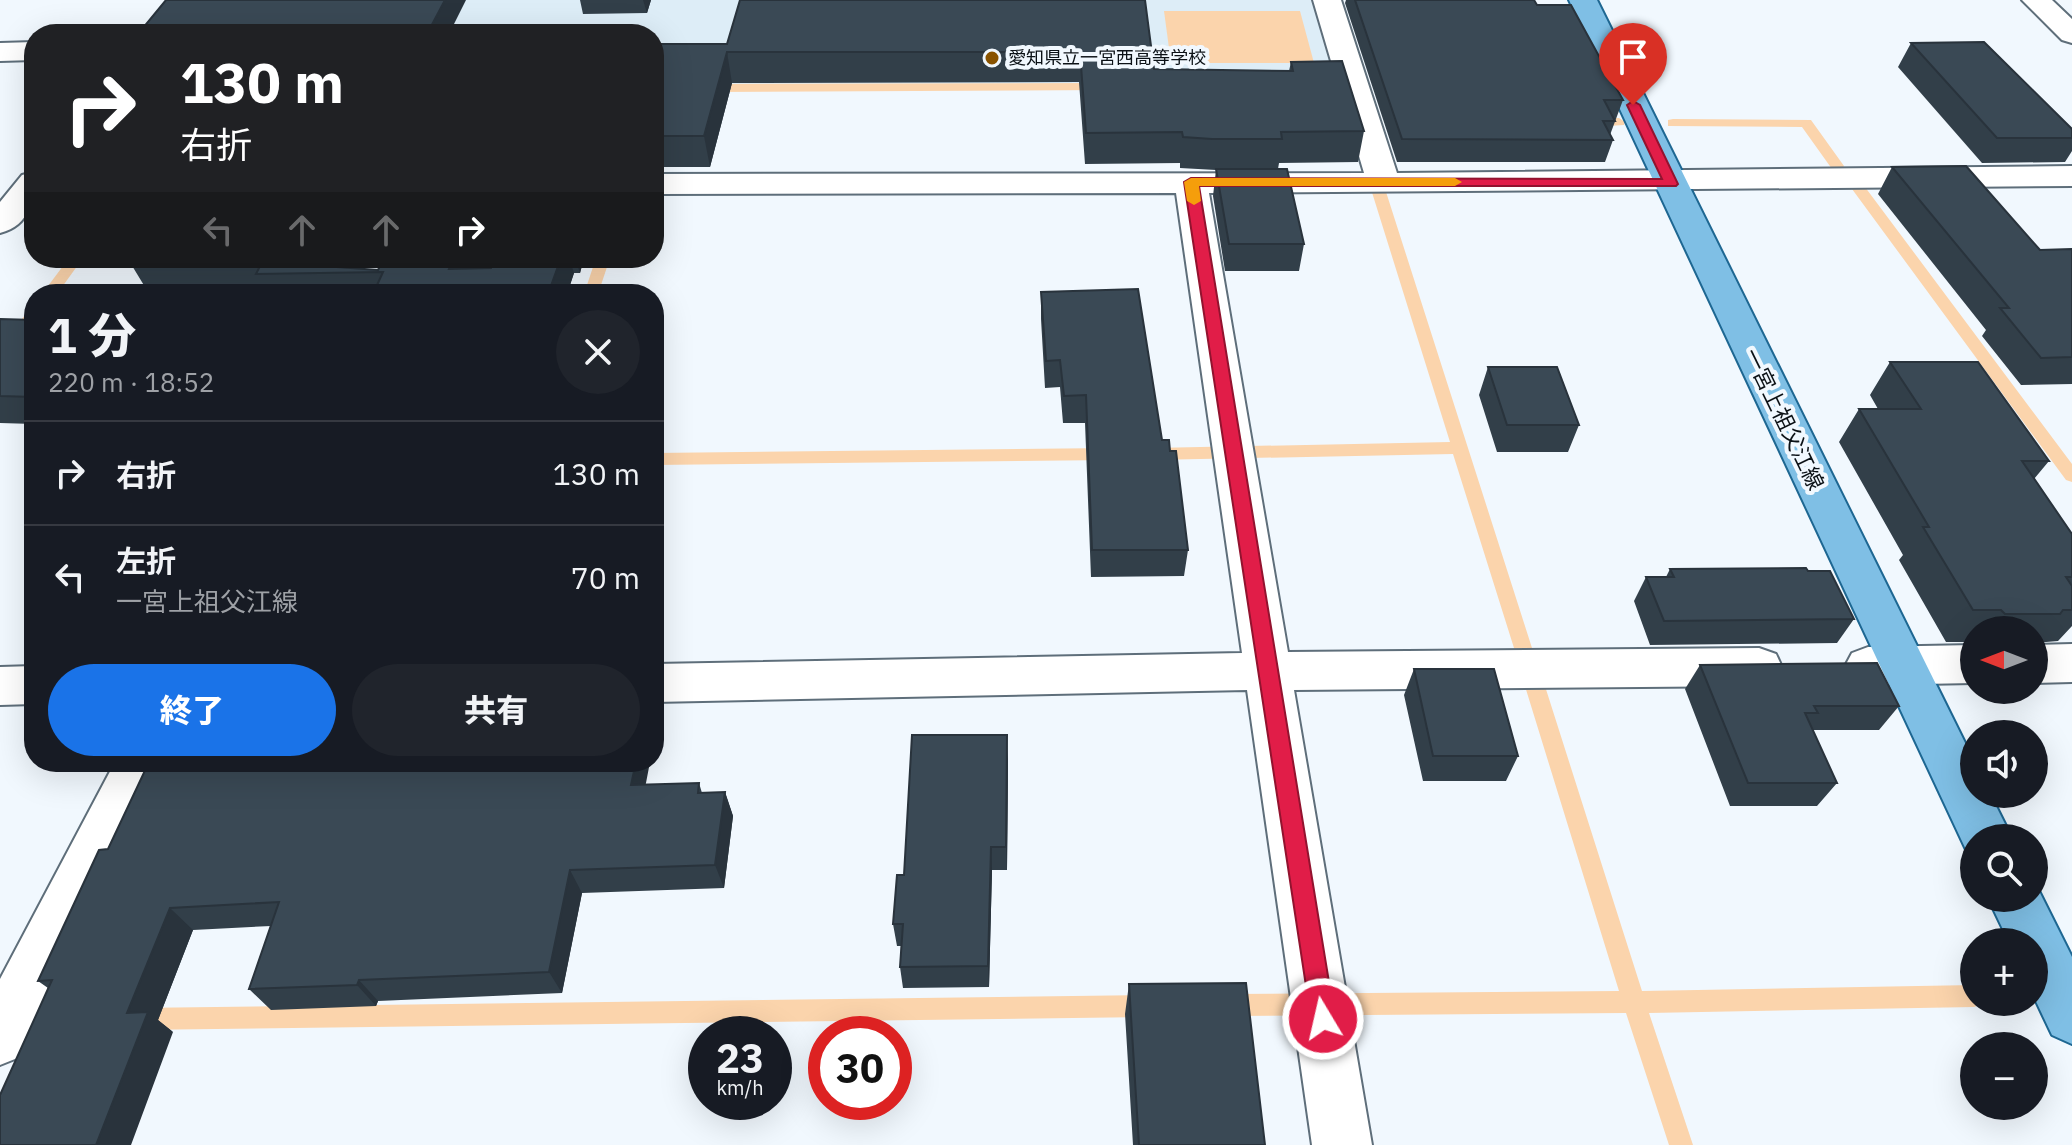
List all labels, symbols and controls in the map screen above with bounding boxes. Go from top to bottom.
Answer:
pin [1599,23,1667,105]
icon: arrive [1611,35,1655,79]
text: 130 m [180,46,344,118]
place label: 愛知県立一宮西高等学校 [1008,46,1206,69]
marker: 愛知県立一宮西高等学校 [983,49,1001,67]
icon: right [48,56,152,160]
text: 右折 [180,121,252,168]
icon: left [196,208,240,252]
icon: ahead [280,208,324,252]
icon: ahead [364,208,408,252]
icon: right [448,208,492,252]
text: 1 分 [48,304,136,366]
button: close [556,310,640,394]
street label: 一宮上祖父江線 [1738,343,1831,494]
text: 220 m · 18:52 [48,365,214,399]
icon: right [48,451,92,495]
text: 130 m [553,454,640,493]
text: 右折 [116,455,176,494]
text: 左折 [116,541,176,580]
icon: left [48,555,92,599]
text: 70 m [571,558,640,597]
text: 一宮上祖父江線 [116,584,298,618]
north arrow [1960,616,2048,704]
map controls [1960,616,2048,1120]
button: 終了 [48,664,336,756]
button: 共有 [352,664,640,756]
button: sound [1960,720,2048,808]
button: search [1960,824,2048,912]
button: + [1960,928,2048,1016]
position arrow [1281,977,1365,1061]
speed limit sign: 30 [808,1016,912,1120]
text: 23 [716,1032,764,1084]
button: − [1960,1032,2048,1120]
text: km/h [716,1074,764,1101]

